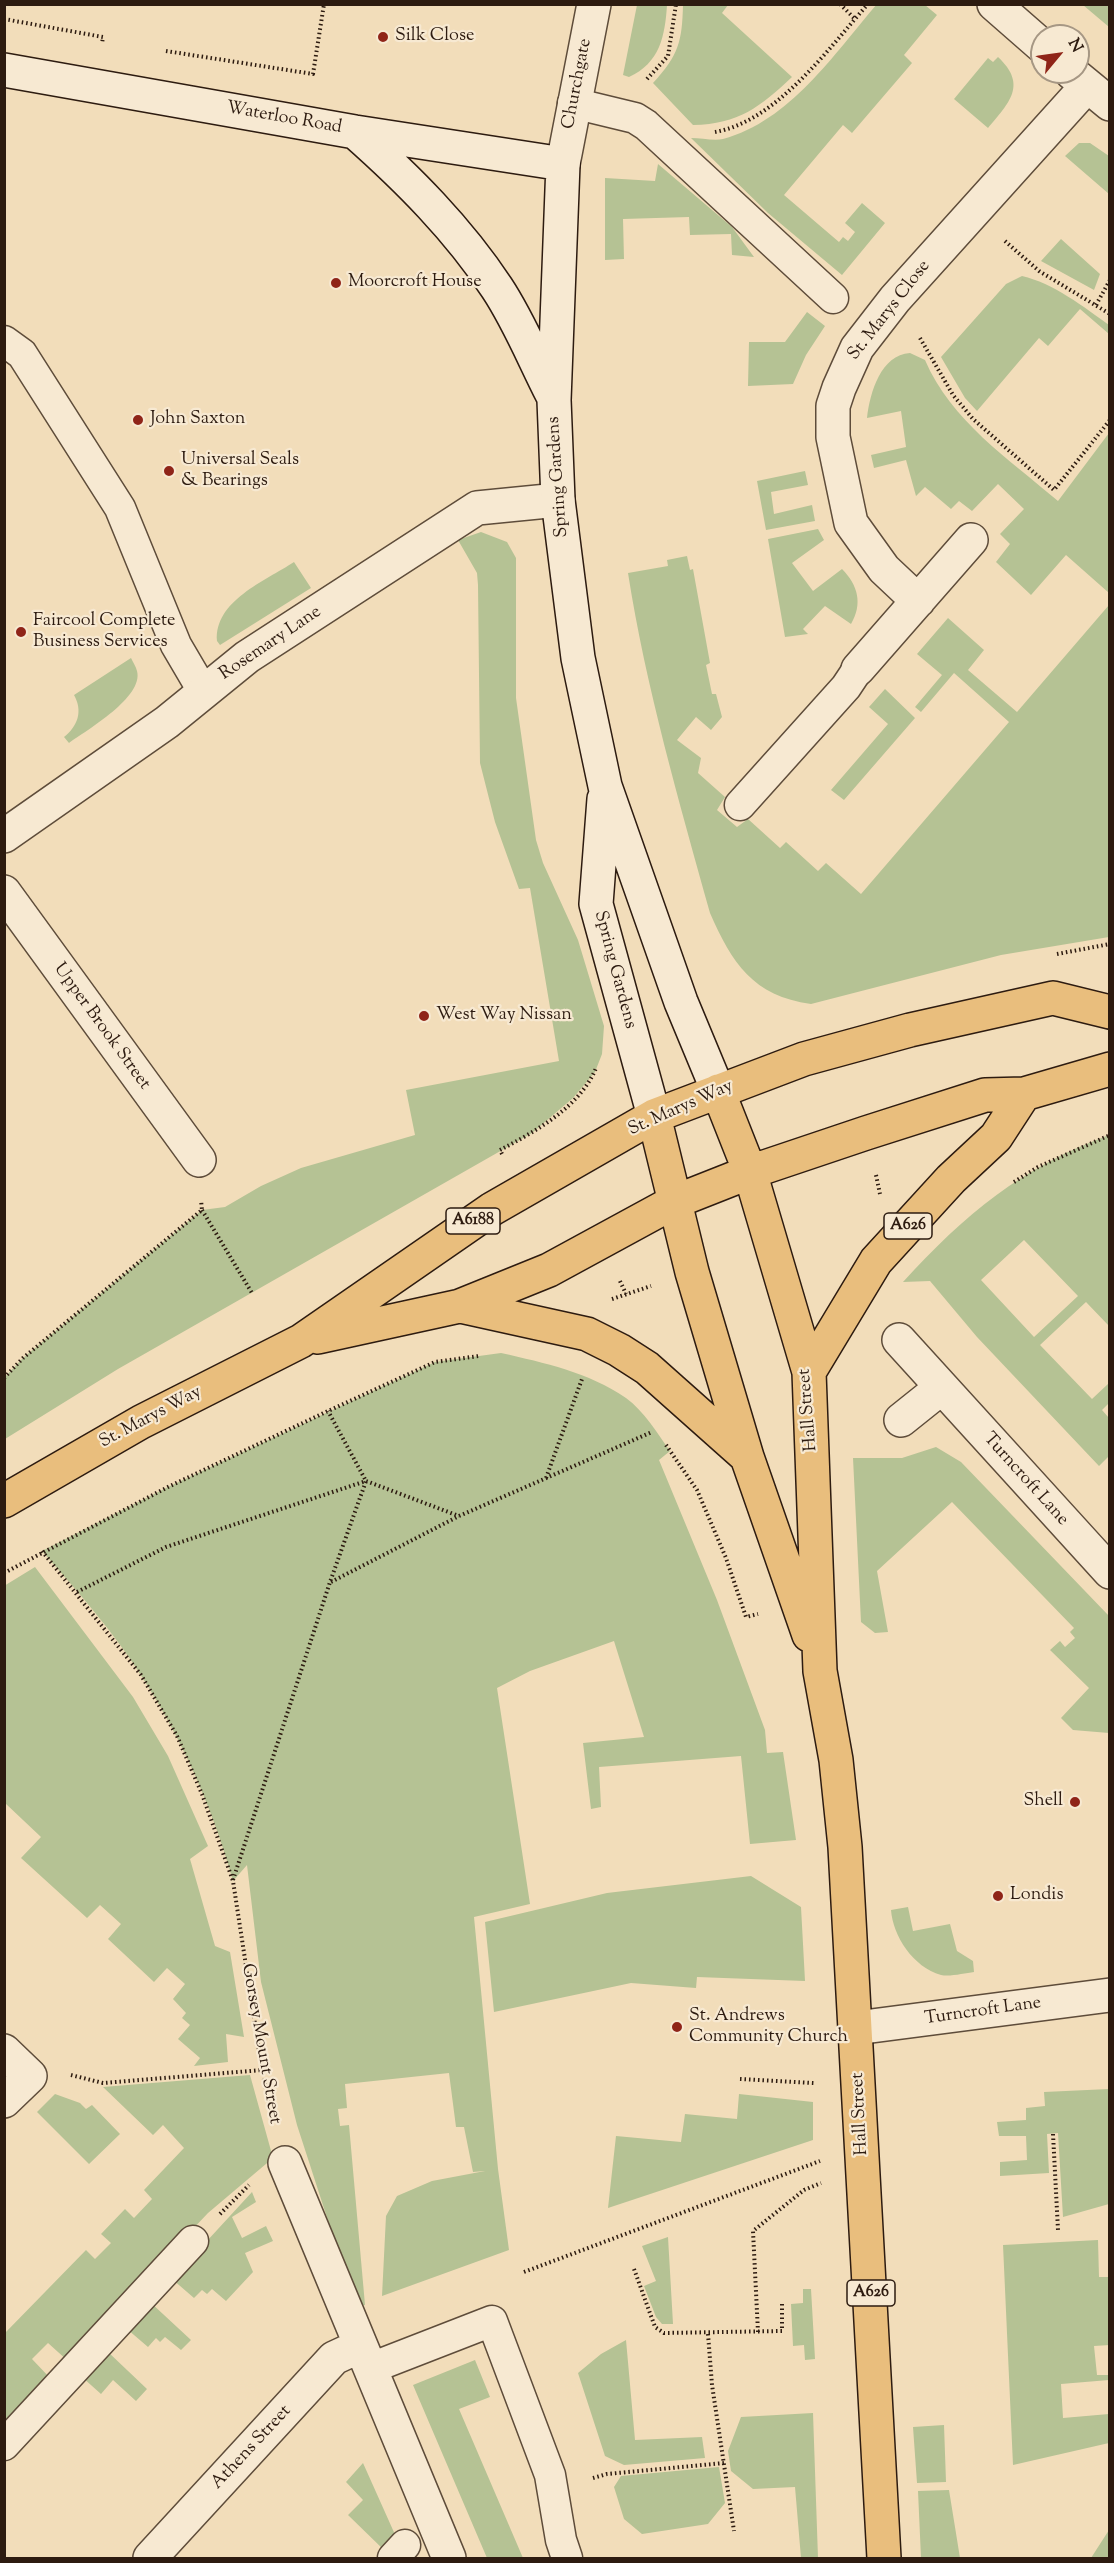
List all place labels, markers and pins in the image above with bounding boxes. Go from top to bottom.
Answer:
place label: Silk Close [395,26,474,48]
marker: Silk Close [376,30,390,44]
place label: Moorcroft House [348,272,482,294]
marker: Moorcroft House [329,276,343,290]
place label: John Saxton [150,409,245,431]
marker: John Saxton [131,413,145,427]
place label: Universal Seals & Bearings [181,450,299,492]
marker: Universal Seals & Bearings [162,464,176,478]
place label: Faircool Complete Business Services [33,611,176,654]
marker: Faircool Complete Business Services [14,625,28,639]
place label: West Way Nissan [436,1005,572,1027]
marker: West Way Nissan [417,1009,431,1023]
place label: Shell [1024,1791,1063,1813]
marker: Shell [1068,1795,1082,1809]
place label: Londis [1010,1885,1064,1907]
marker: Londis [991,1889,1005,1903]
place label: St. Andrews Community Church [689,2006,848,2048]
marker: St. Andrews Community Church [670,2020,684,2034]

